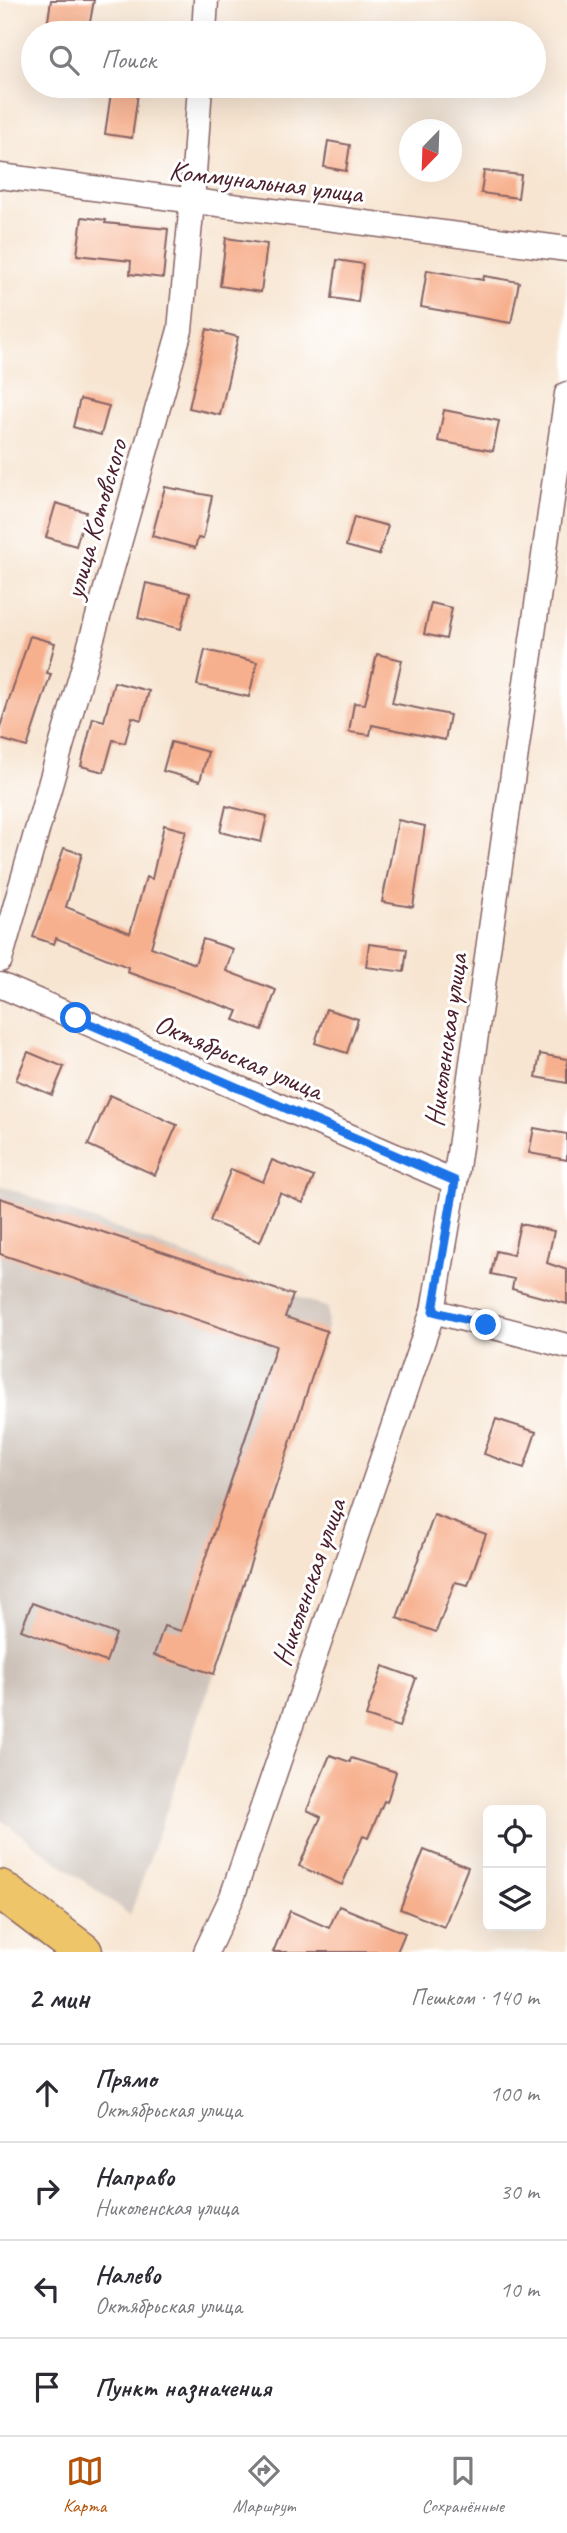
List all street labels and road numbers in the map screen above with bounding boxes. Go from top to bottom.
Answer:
street label: Коммунальная улица [167,152,366,211]
street label: улица Котовского [55,433,136,605]
street label: Николенская улица [416,949,475,1129]
street label: Октябрьская улица [150,1005,330,1109]
street label: Николенская улица [264,1492,354,1670]

